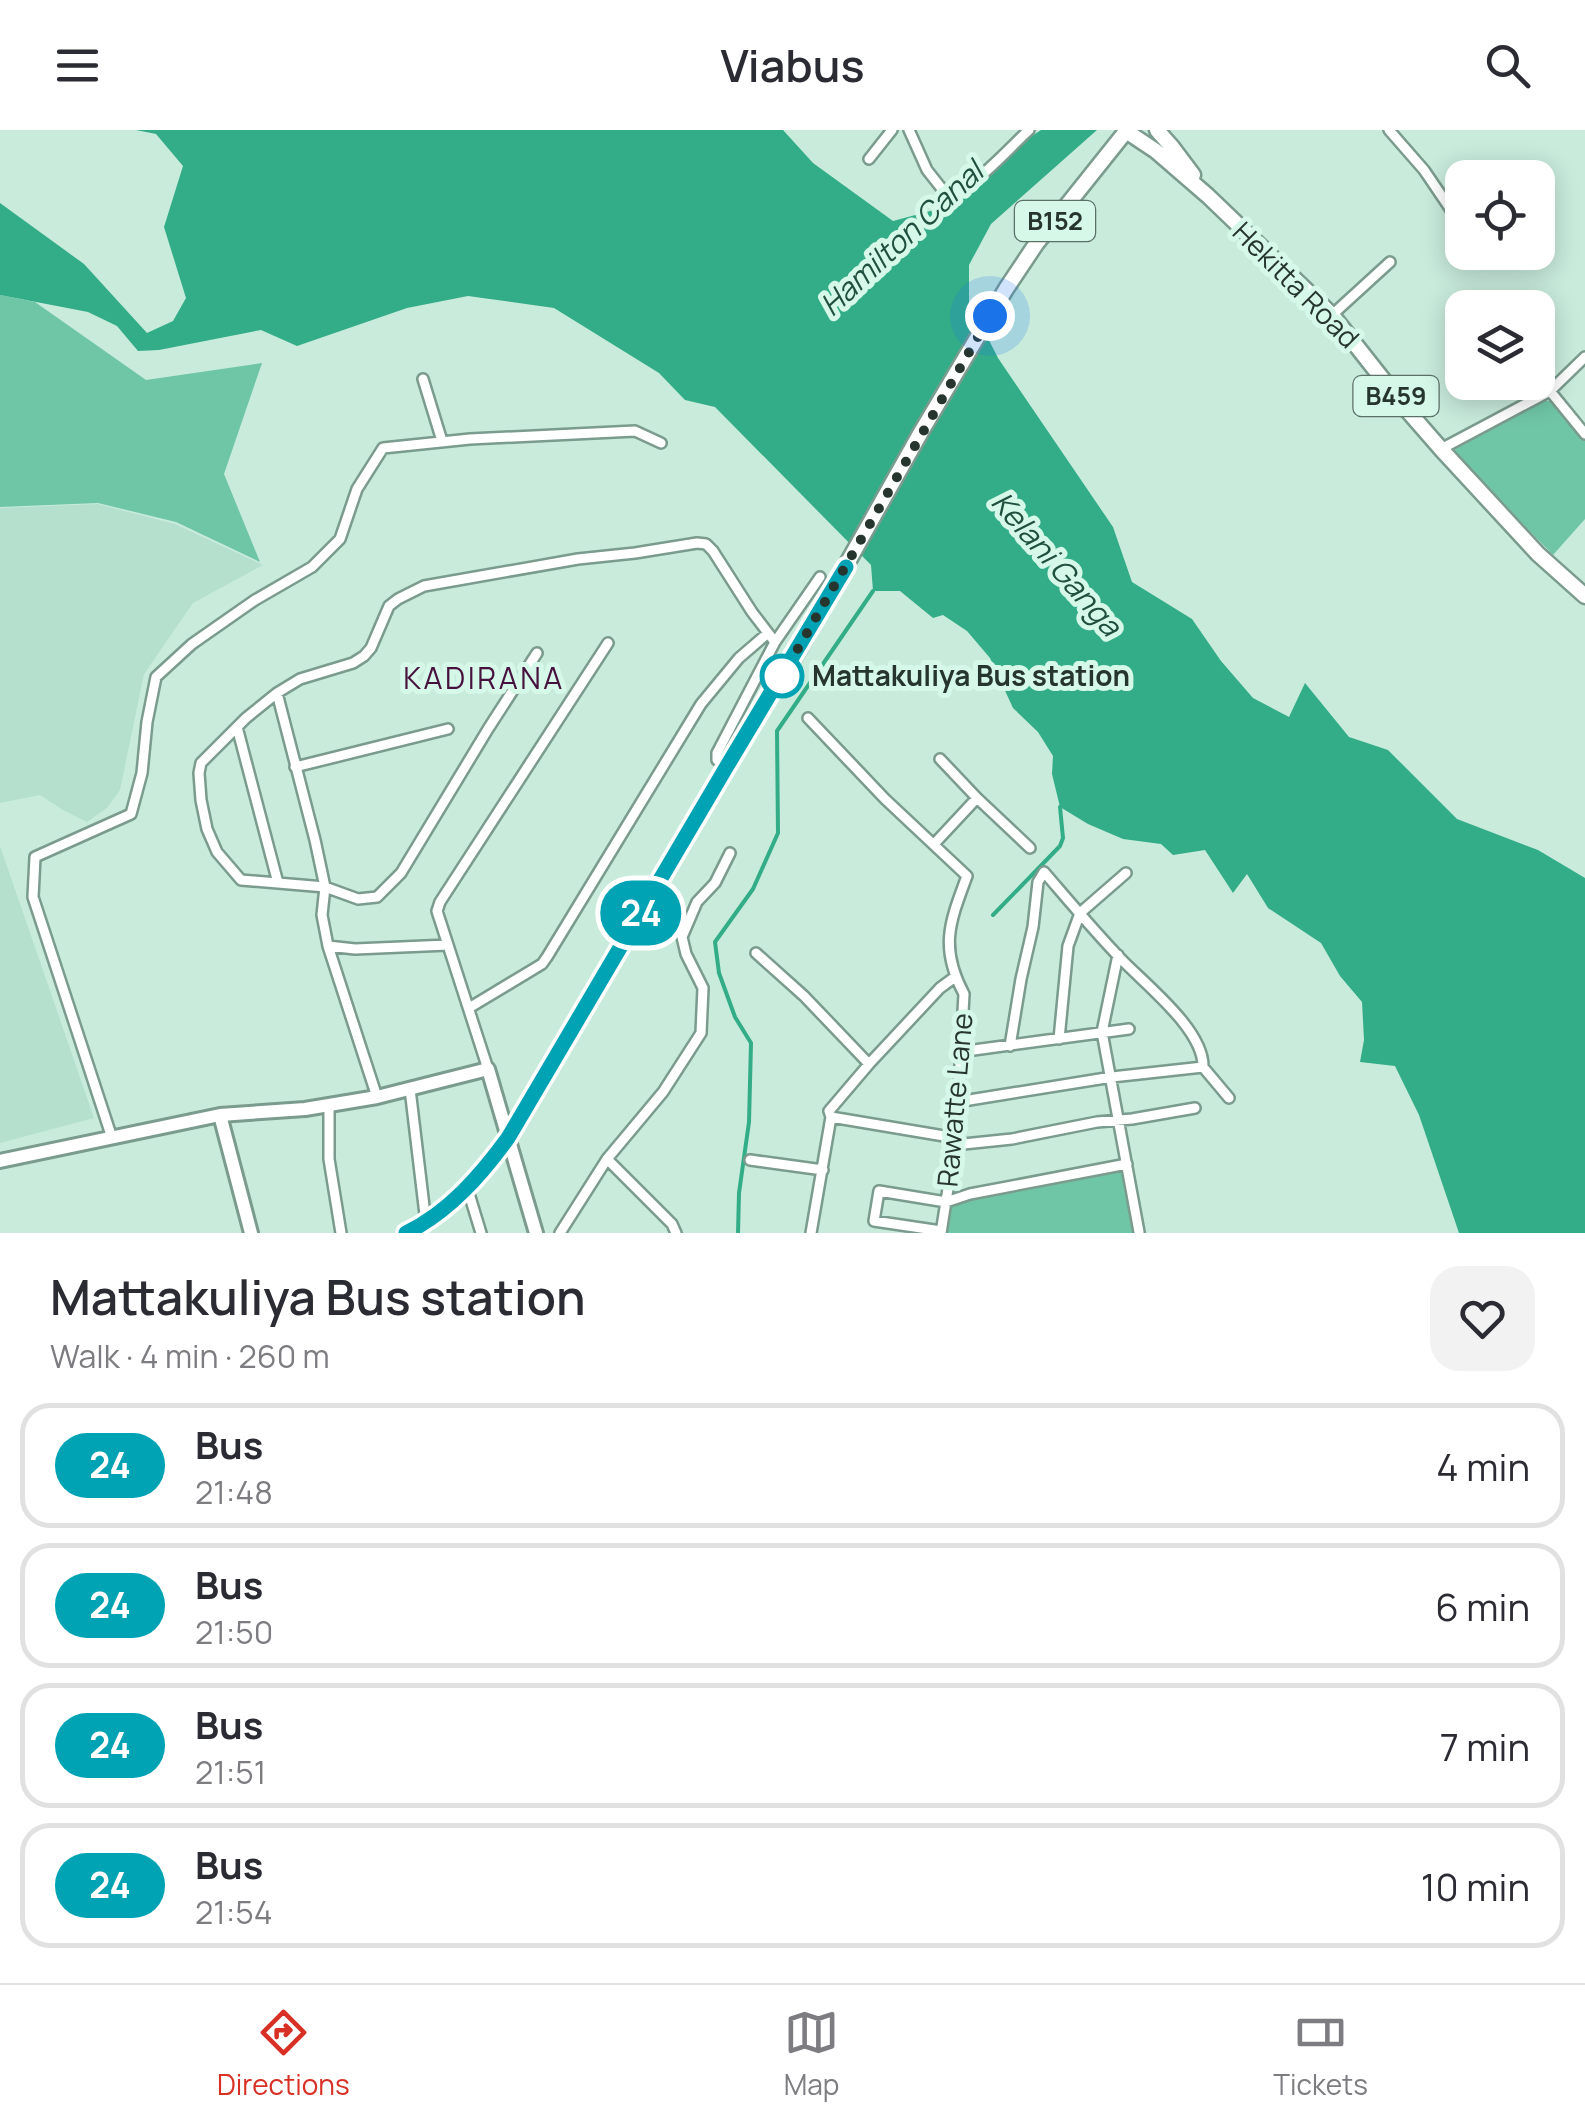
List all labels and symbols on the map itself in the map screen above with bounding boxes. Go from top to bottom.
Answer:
water label: Hamilton Canal [810,149,994,324]
road number: B152 [1015,201,1095,241]
street label: Hekitta Road [1225,213,1368,356]
your location [965,291,1015,341]
road number: B459 [1354,376,1438,416]
water label: Kelani Ganga [983,482,1132,645]
marker: Mattakuliya Bus station [761,655,803,697]
place label: Mattakuliya Bus station [812,656,1130,694]
district label: KADIRANA [403,657,565,698]
line badge: 24 [596,880,686,946]
street label: Rawatte Lane [927,1011,981,1188]

